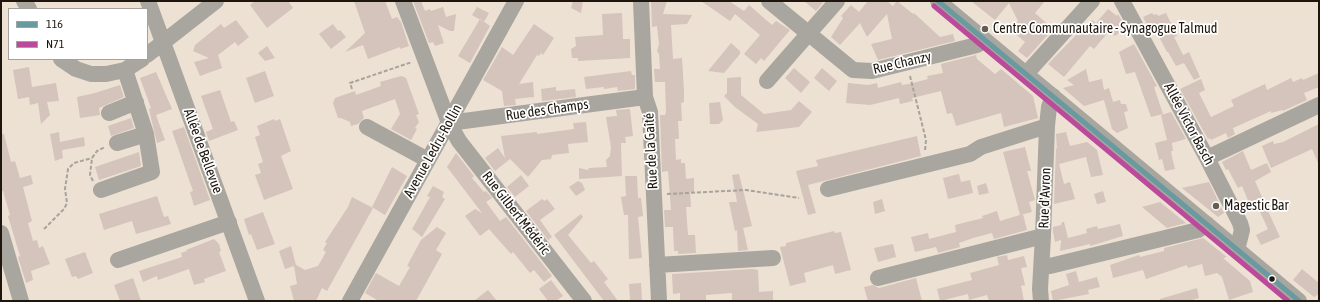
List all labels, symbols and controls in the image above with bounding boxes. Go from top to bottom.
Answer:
legend [8,8,148,60]
text: 116 [46,17,63,31]
place label: Centre Communautaire - Synagogue Talmud [993,21,1217,37]
marker: Centre Communautaire - Synagogue Talmud [980,24,990,34]
text: N71 [46,37,64,51]
street label: Rue Chanzy [871,48,933,78]
street label: Allée Victor Basch [1160,80,1218,168]
street label: Rue des Champs [505,96,589,124]
street label: Avenue Ledru-Rollin [400,101,466,201]
street label: Allée de Bellevue [180,106,226,196]
street label: Rue de la Gaîté [641,112,661,190]
street label: Rue d'Avron [1036,167,1054,229]
street label: Rue Gilbert Médéric [478,168,554,258]
place label: Magestic Bar [1224,198,1289,214]
marker: Magestic Bar [1211,201,1221,211]
unlabelled marker [1267,274,1277,284]

